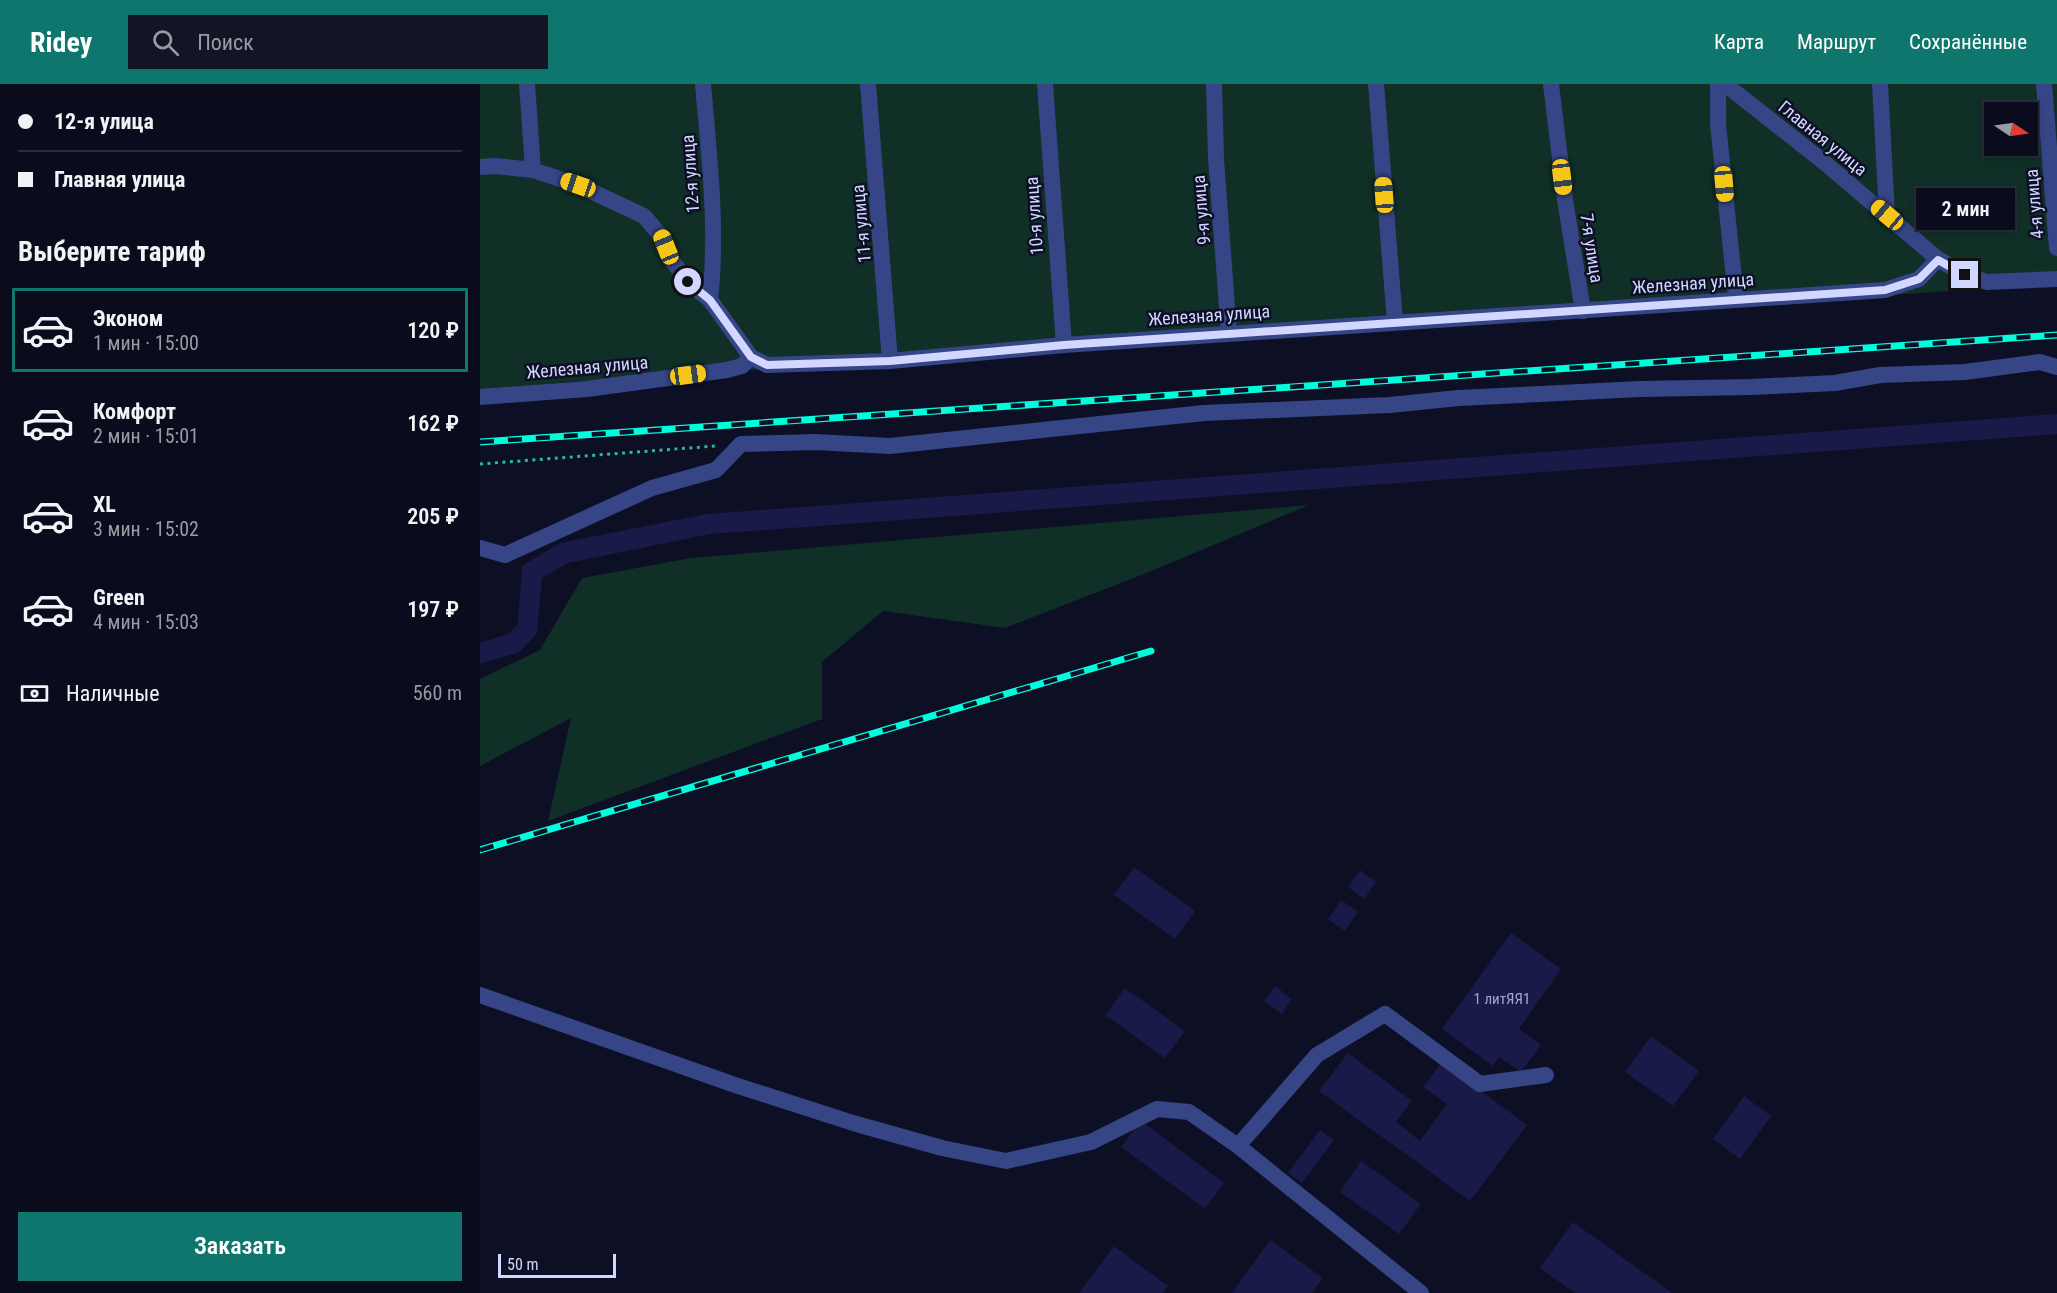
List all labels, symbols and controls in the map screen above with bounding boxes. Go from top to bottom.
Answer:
search box [128,15,548,69]
text: Ridey [30,26,92,59]
icon: search [149,26,182,59]
text: Поиск [197,30,254,55]
text: Карта [1714,30,1764,54]
text: Маршрут [1797,30,1876,54]
text: Сохранённые [1909,30,2027,54]
street label: Главная улица [1775,96,1871,180]
north arrow [1984,102,2038,156]
map controls [1984,102,2038,156]
text: 12-я улица [54,109,154,134]
street label: 12-я улица [677,134,703,214]
car [1551,158,1573,196]
car [1713,165,1735,203]
text: Главная улица [54,167,185,192]
street label: 4-я улица [2021,168,2047,240]
car [558,171,598,199]
street label: 9-я улица [1188,174,1214,246]
street label: 10-я улица [1021,176,1047,256]
car [1374,176,1394,214]
street label: 11-я улица [847,184,875,264]
callout: 2 мин [1916,188,2014,230]
car [1867,197,1907,233]
text: 2 мин [1942,197,1989,221]
street label: 7-я улица [1576,212,1608,284]
car [651,227,681,267]
text: Выберите тариф [18,236,206,268]
route end [1951,261,1978,288]
route start [674,268,701,295]
street label: Железная улица [1631,268,1755,298]
street label: Железная улица [1147,300,1271,330]
icon: car [21,303,75,357]
text: Эконом [93,306,163,331]
text: 120 ₽ [407,318,459,343]
text: 1 мин · 15:00 [93,331,199,355]
street label: Железная улица [525,351,649,383]
car [669,364,707,386]
icon: car [21,396,75,450]
text: Комфорт [93,399,176,424]
text: 162 ₽ [407,411,459,436]
text: 2 мин · 15:01 [93,424,199,448]
icon: car [21,489,75,543]
text: XL [93,492,116,517]
text: 205 ₽ [407,504,459,529]
text: 3 мин · 15:02 [93,517,199,541]
icon: car [21,582,75,636]
text: Green [93,585,145,610]
text: 197 ₽ [407,597,459,622]
text: 4 мин · 15:03 [93,610,199,634]
icon: cash [18,677,51,710]
text: Наличные [66,681,160,706]
text: 560 m [413,681,462,705]
house number: 1 литЯЯ1 [1474,990,1530,1008]
button: Заказать [18,1212,462,1281]
scale bar [498,1251,616,1278]
text: 50 m [507,1255,539,1274]

